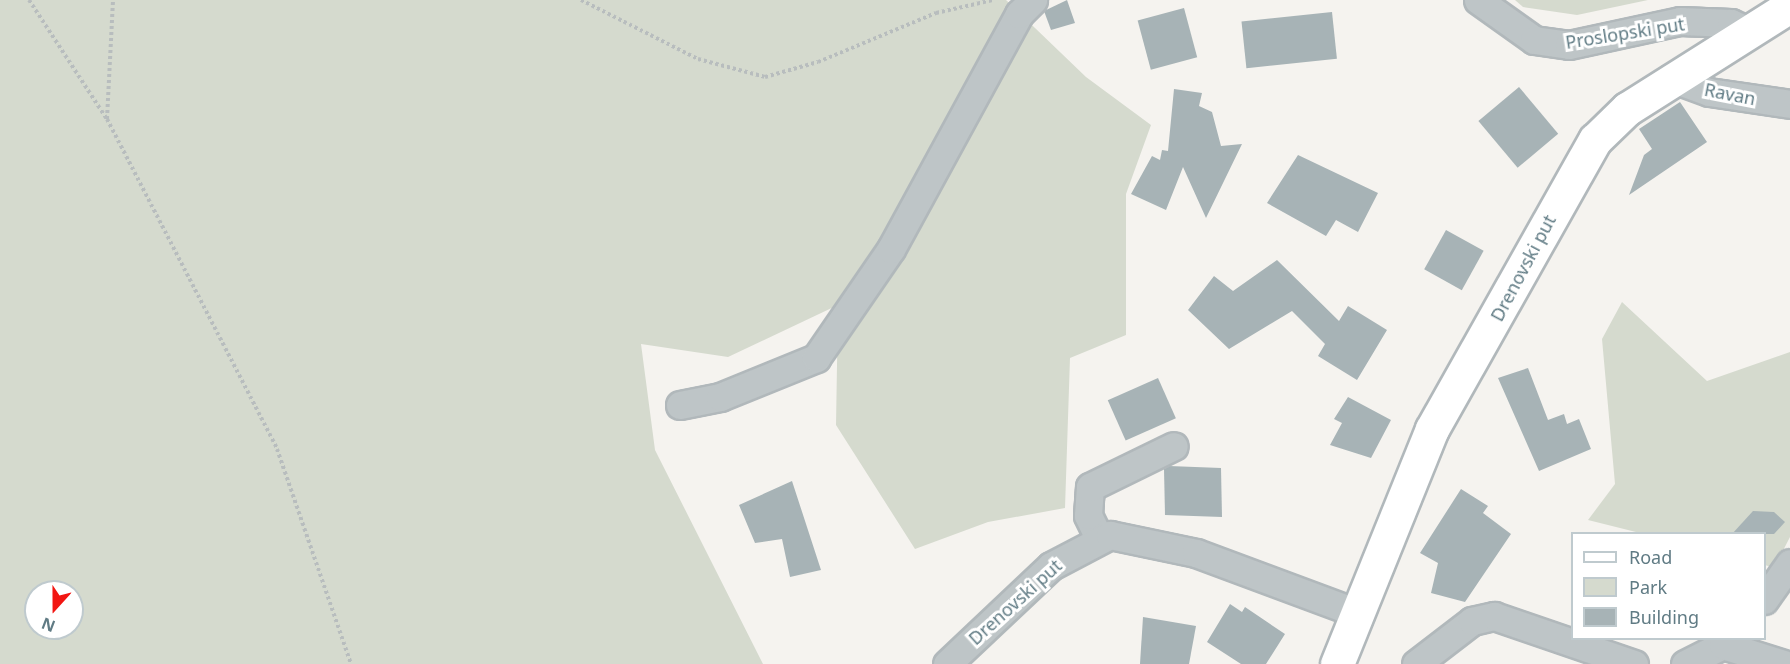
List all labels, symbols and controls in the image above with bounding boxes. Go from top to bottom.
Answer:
street label: Proslopski put [1564,13,1686,53]
street label: Ravan [1703,78,1757,110]
street label: Drenovski put [1486,211,1560,325]
legend [1571,532,1766,640]
text: Road [1629,545,1672,569]
street label: Drenovski put [964,555,1066,649]
text: Park [1629,575,1667,599]
north arrow [24,580,84,640]
text: Building [1629,605,1699,629]
text: N [38,612,58,638]

